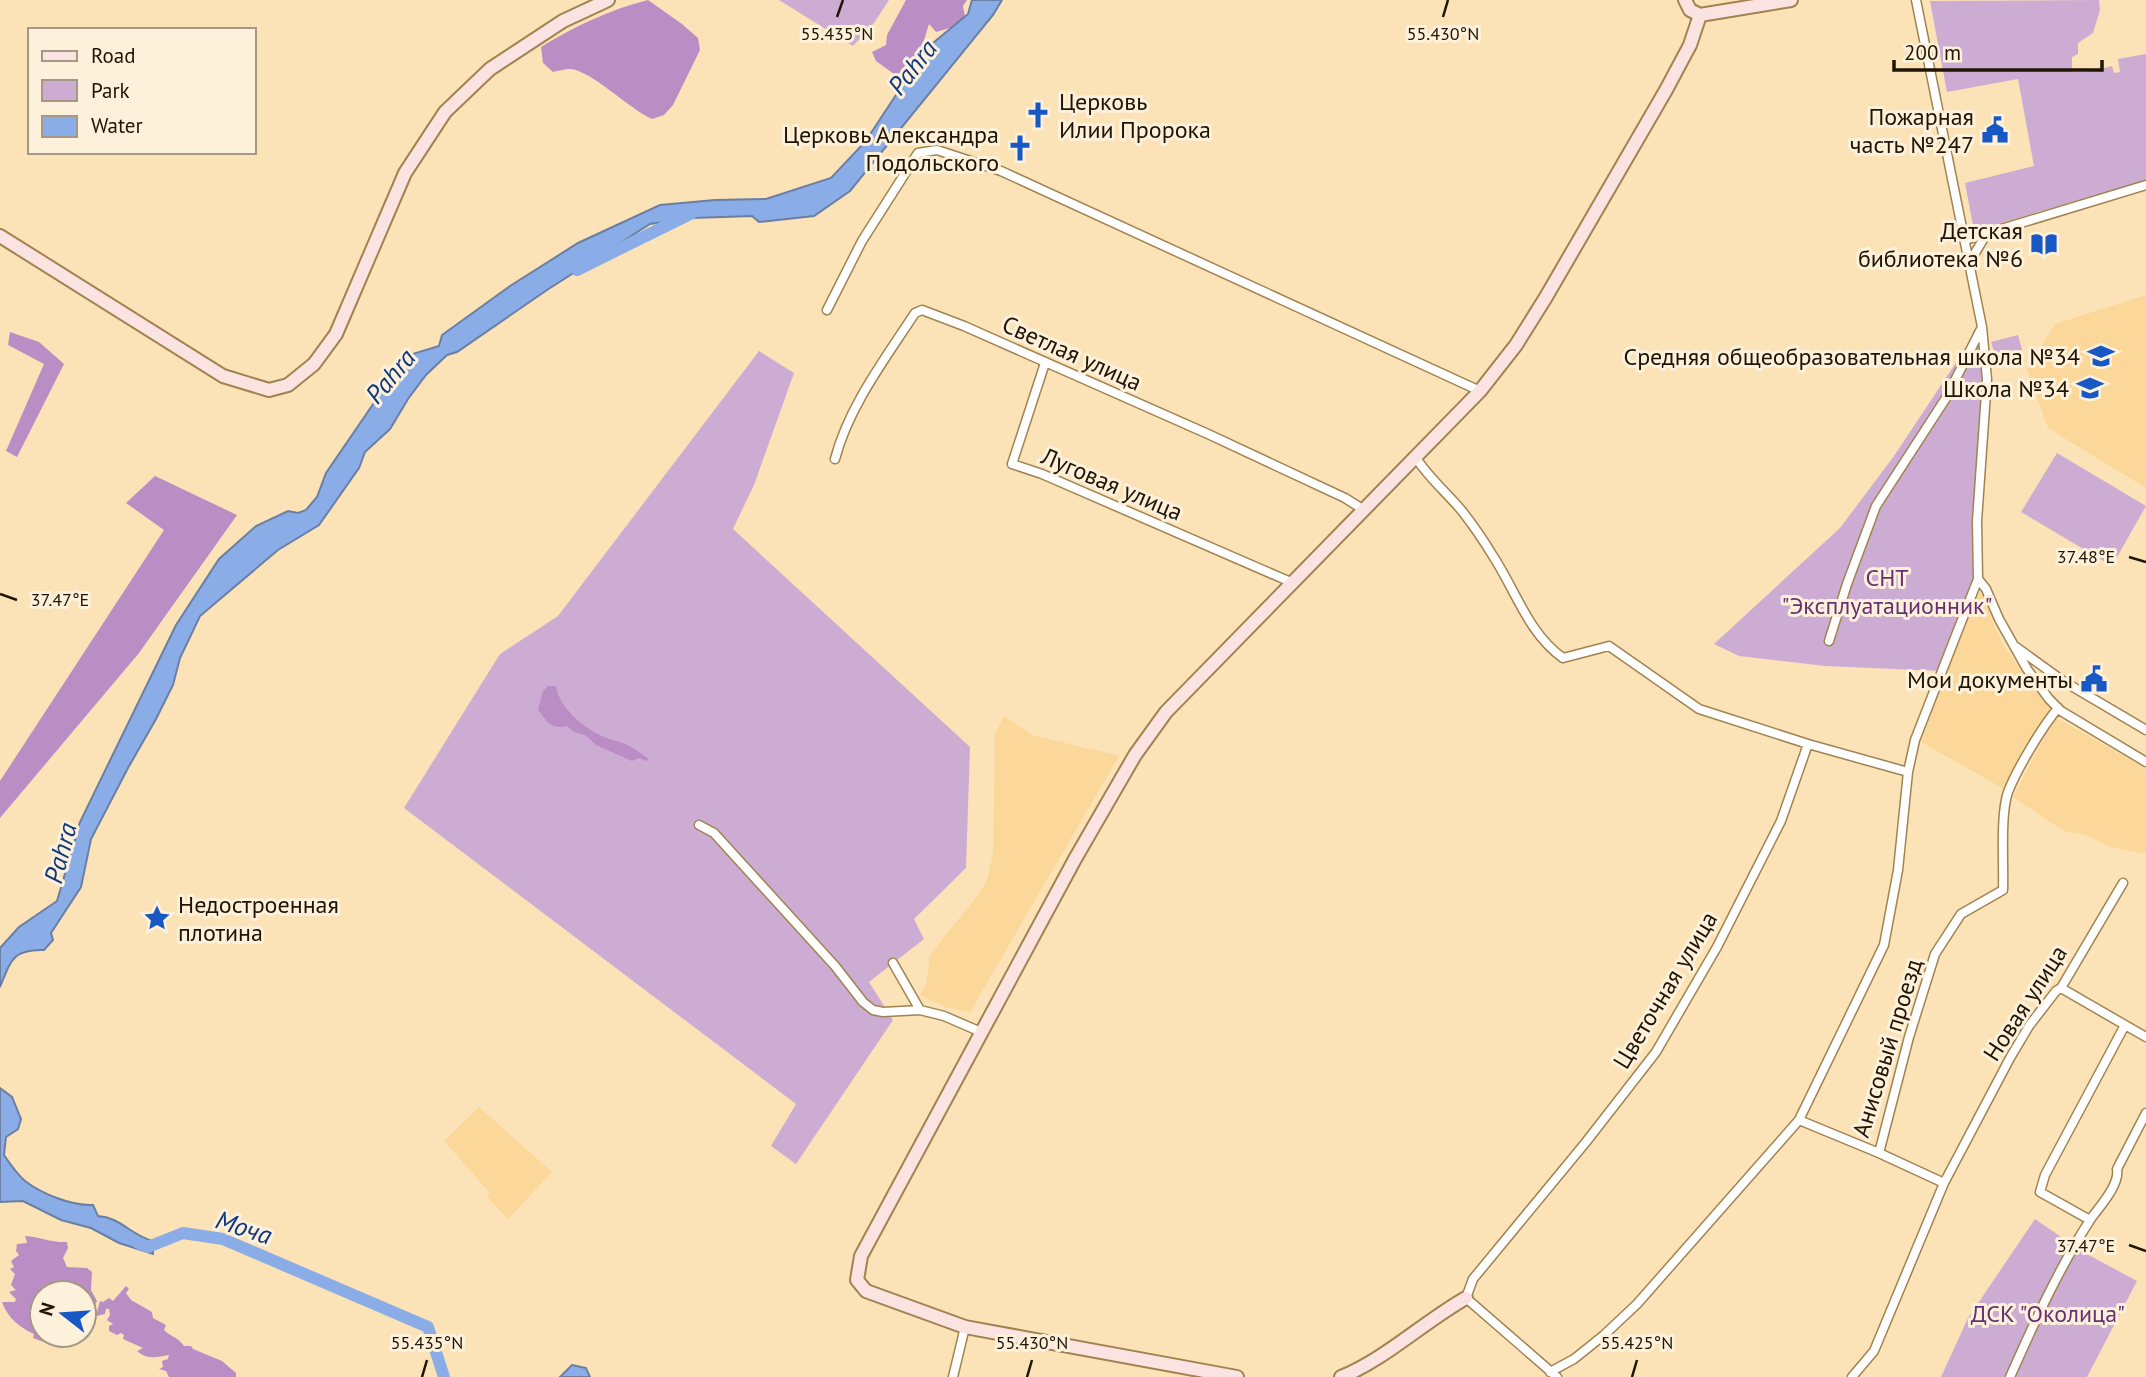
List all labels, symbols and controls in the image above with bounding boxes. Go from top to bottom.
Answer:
text: 55.435°N [801,22,873,45]
text: 55.430°N [1407,22,1479,45]
legend [28,28,256,154]
scale bar [1894,28,2102,72]
water label: Pahra [880,32,944,101]
text: 200 m [1904,39,1961,66]
text: Road [91,42,135,69]
text: Park [91,77,130,104]
place label: Церковь Илии Пророка [1059,86,1211,145]
church icon: Церковь Илии Пророка [1023,100,1053,130]
place label: Пожарная часть №247 [1850,101,1974,160]
text: Water [91,112,143,139]
public building icon: Пожарная часть №247 [1980,115,2010,145]
place label: Церковь Александра Подольского [783,119,999,178]
church icon: Церковь Александра Подольского [1005,133,1035,163]
place label: Детская библиотека №6 [1858,215,2023,274]
library icon: Детская библиотека №6 [2029,229,2059,259]
street label: Светлая улица [997,308,1147,398]
place label: Средняя общеобразовательная школа №34 [1623,341,2080,372]
school or university icon: Средняя общеобразовательная школа №34 [2086,341,2116,371]
water label: Pahra [358,342,423,410]
place label: Школа №34 [1943,373,2069,404]
school or university icon: Школа №34 [2075,373,2105,403]
street label: Луговая улица [1036,440,1187,528]
text: 37.48°E [2057,545,2115,568]
park label: СНТ "Эксплуатационник" [1781,562,1993,621]
text: 37.47°E [31,588,89,611]
place label: Мои документы [1907,664,2073,695]
public building icon: Мои документы [2079,664,2109,694]
water label: Pahra [36,819,84,887]
place label: Недостроенная плотина [178,889,339,948]
place icon: Недостроенная плотина [142,903,172,933]
street label: Цветочная улица [1606,906,1724,1074]
street label: Новая улица [1976,939,2074,1067]
street label: Анисовый проезд [1845,955,1929,1141]
water label: Моча [212,1202,277,1252]
text: 37.47°E [2057,1234,2115,1257]
north arrow [28,1279,98,1349]
park label: ДСК "Околица" [1971,1298,2125,1329]
text: N [33,1300,60,1319]
text: 55.435°N [391,1331,463,1354]
text: 55.430°N [996,1331,1068,1354]
text: 55.425°N [1601,1331,1673,1354]

